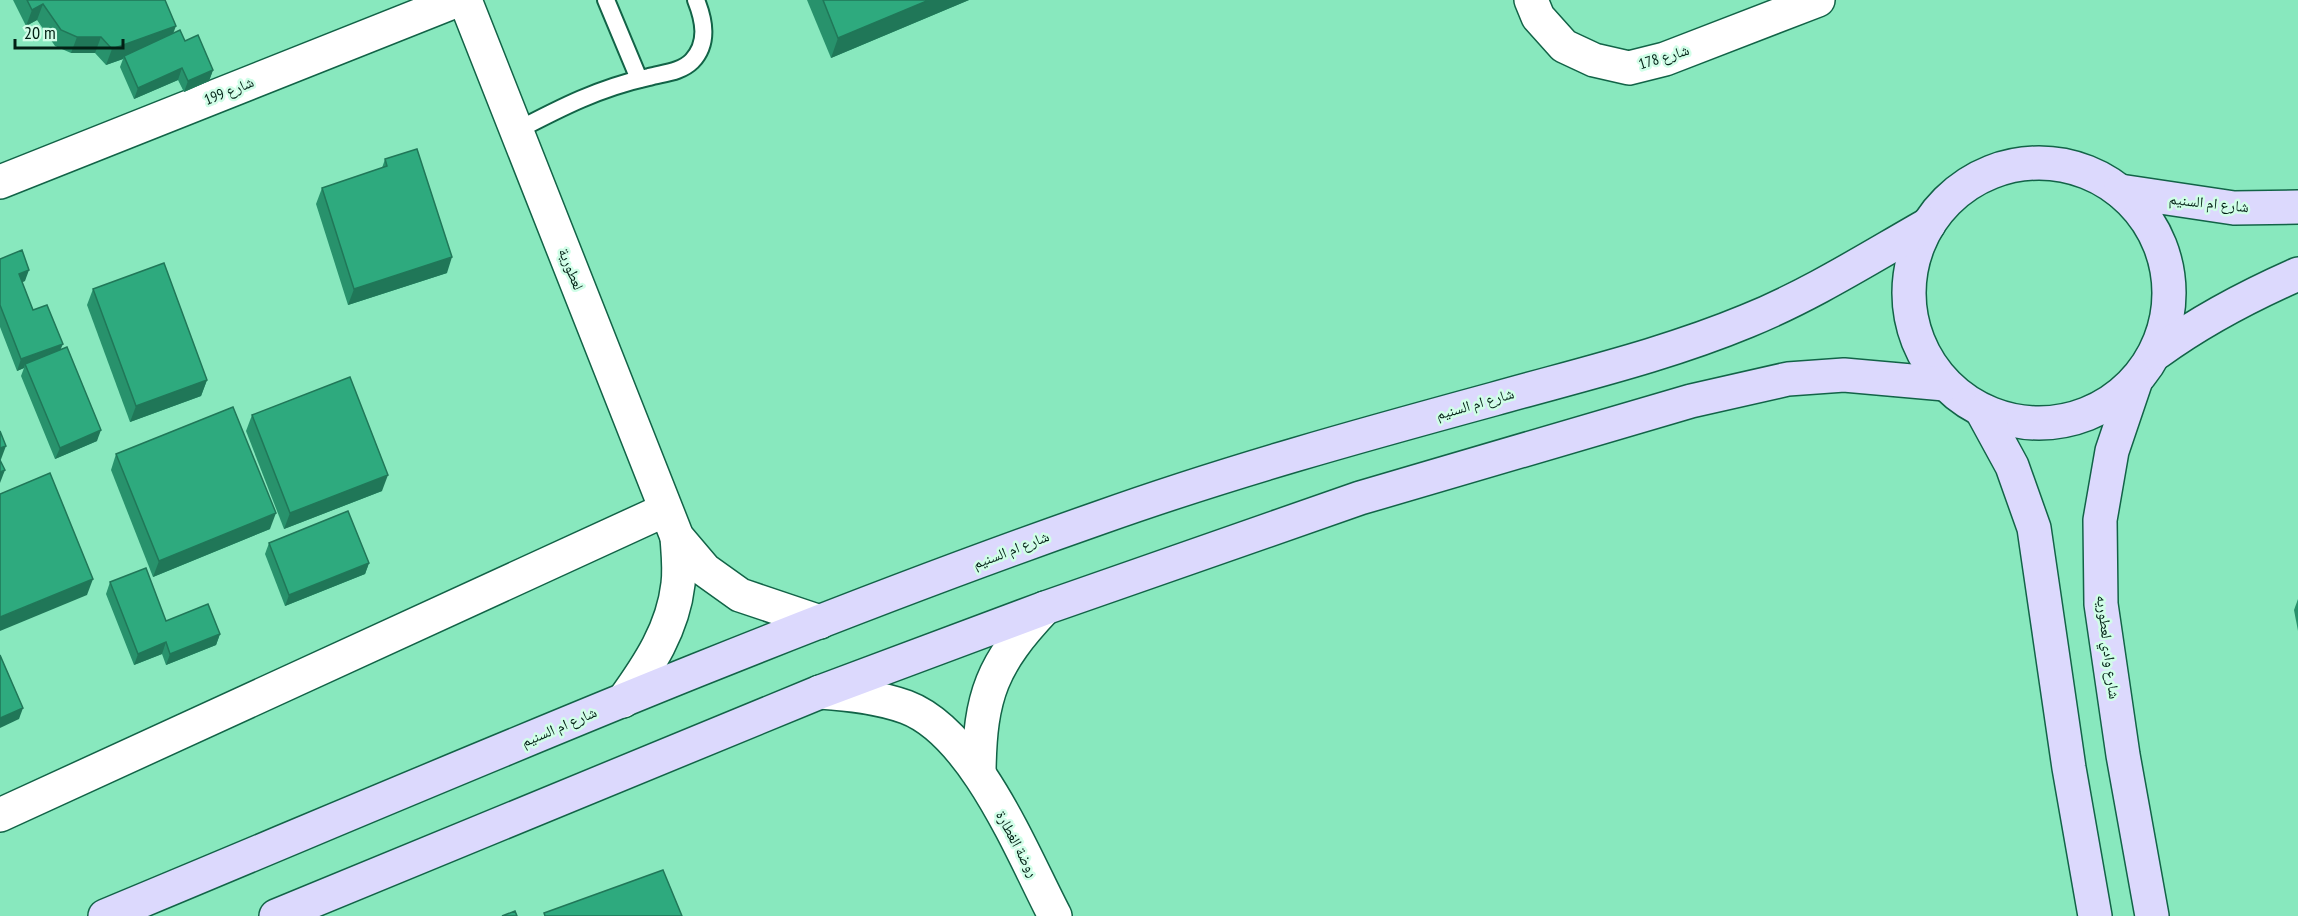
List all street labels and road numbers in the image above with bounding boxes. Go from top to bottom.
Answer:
street label: شارع 178 [1636,40,1692,74]
street label: شارع 199 [201,72,257,110]
street label: شارع ام السنيم [2168,189,2250,217]
street label: لعطورية [554,245,588,293]
street label: شارع ام السنيم [1434,383,1516,425]
street label: شارع ام السنيم [970,526,1052,574]
street label: شارع وادي لعطوريه [2090,594,2124,700]
street label: شارع ام السنيم [518,702,600,752]
street label: روضة الغطارة [992,807,1043,880]

